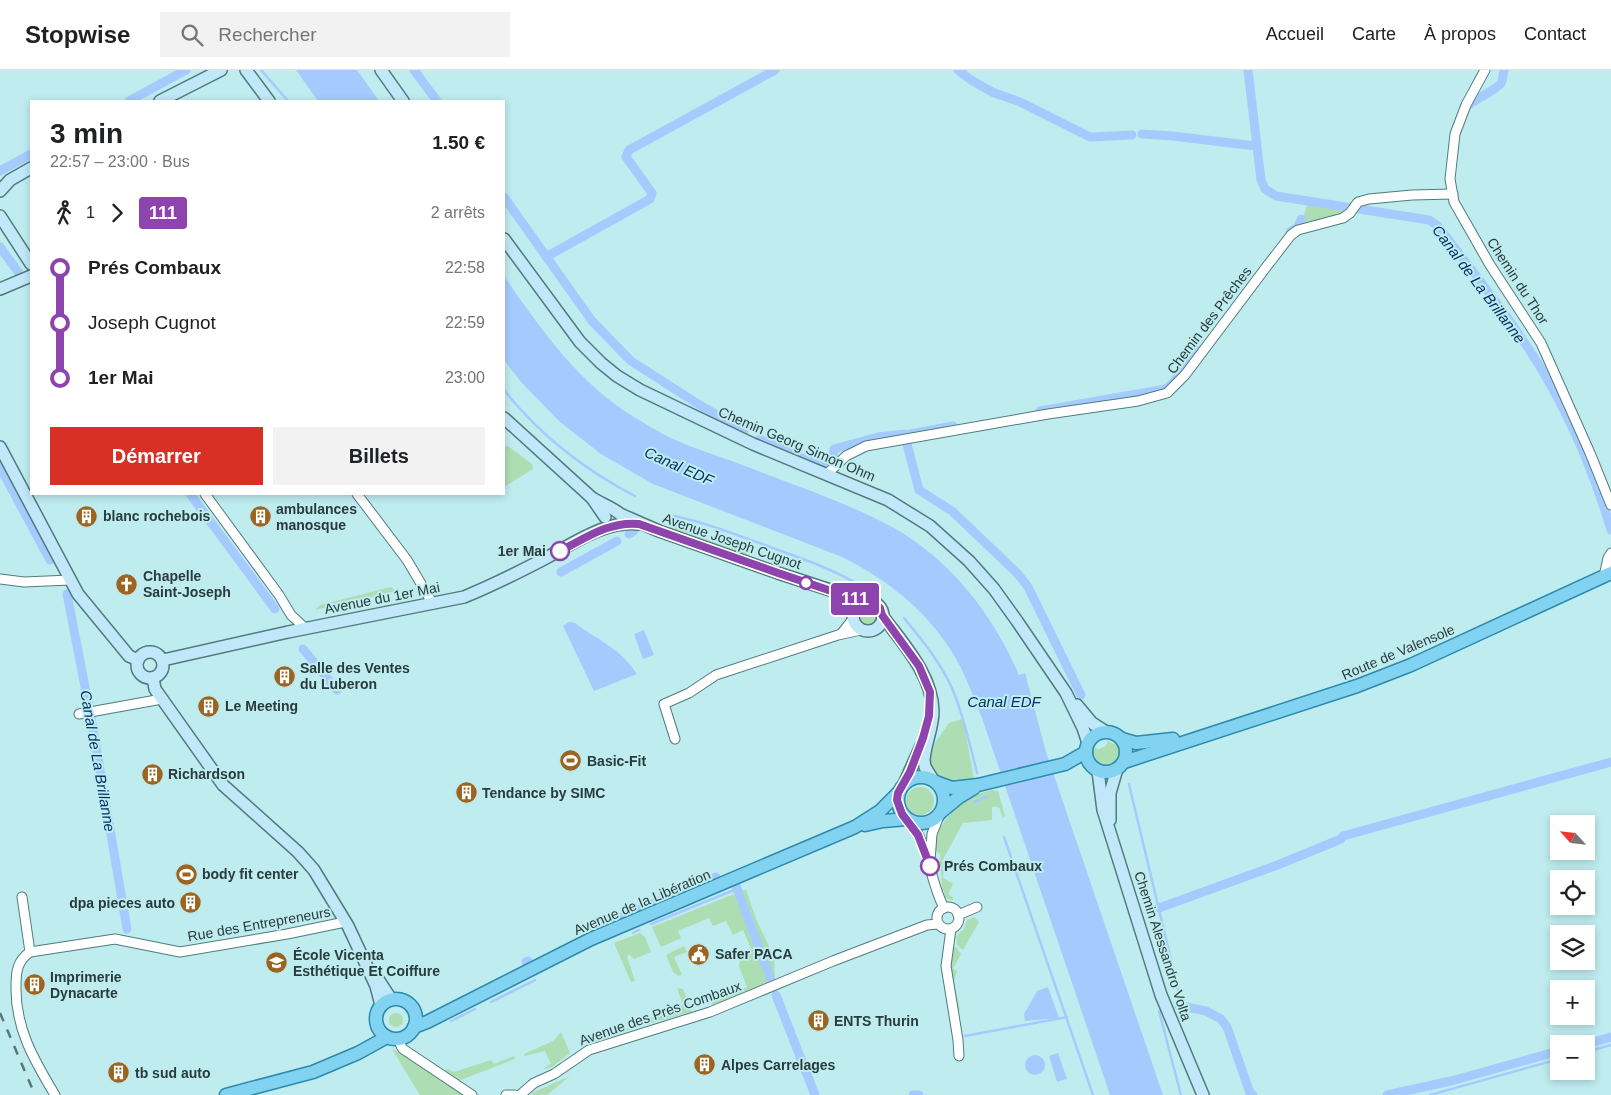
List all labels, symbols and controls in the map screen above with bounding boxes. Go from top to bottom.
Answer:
search box [160,12,510,57]
text: Stopwise [25,21,130,48]
icon: search [178,21,206,49]
text: Rechercher [218,24,317,45]
text: Accueil [1266,24,1324,44]
text: Carte [1352,24,1396,44]
text: À propos [1424,24,1496,44]
text: Contact [1524,24,1586,44]
text: 3 min [50,118,123,149]
text: 1.50 € [432,132,485,153]
text: 22:57 – 23:00 · Bus [50,153,190,170]
icon: walk [50,199,78,227]
icon: forward [103,199,131,227]
text: 111 [149,203,177,223]
text: 1 [86,204,95,221]
text: 2 arrêts [431,204,485,221]
water label: Canal de La Brillanne [1429,222,1529,346]
street label: Chemin du Thor [1484,235,1552,328]
text: Prés Combaux [88,257,221,278]
text: 22:58 [445,259,485,276]
street label: Chemin des Prêches [1164,263,1254,377]
text: Joseph Cugnot [88,312,216,333]
text: 22:59 [445,314,485,331]
text: 1er Mai [88,367,153,388]
text: 23:00 [445,369,485,386]
street label: Chemin Georg Simon Ohm [716,404,878,484]
button: Démarrer [50,427,263,485]
button: Billets [273,427,485,485]
water label: Canal EDF [642,443,717,489]
place label: ambulances manosque [276,501,357,533]
building icon: blanc rochebois [75,504,99,528]
building icon: ambulances manosque [248,505,272,529]
place label: blanc rochebois [103,508,211,524]
street label: Avenue Joseph Cugnot [661,510,803,572]
marker: 1er Mai [550,541,570,561]
place label: 1er Mai [498,543,546,559]
place label: Chapelle Saint-Joseph [143,568,231,600]
church icon: Chapelle Saint-Joseph [115,572,139,596]
unlabelled marker [799,576,813,590]
street label: Avenue du 1er Mai [323,579,441,617]
line badge: 111 [826,583,884,615]
text: 111 [841,589,869,609]
street label: Route de Valensole [1339,621,1457,683]
place label: Salle des Ventes du Luberon [300,660,410,692]
building icon: Salle des Ventes du Luberon [272,664,296,688]
water label: Canal de La Brillanne [77,689,119,833]
water label: Canal EDF [967,693,1042,710]
building icon: Le Meeting [197,694,221,718]
place label: Le Meeting [225,698,298,714]
sports icon: Basic-Fit [559,749,583,773]
place label: Basic-Fit [587,753,646,769]
building icon: Richardson [140,762,164,786]
place label: Richardson [168,766,245,782]
building icon: Tendance by SIMC [454,781,478,805]
place label: Tendance by SIMC [482,785,605,801]
north arrow [1550,815,1595,860]
map controls [1550,815,1595,1080]
marker: Prés Combaux [920,856,940,876]
place label: Prés Combaux [944,858,1042,874]
sports icon: body fit center [174,862,198,886]
place label: body fit center [202,866,299,882]
street label: Avenue de la Libération [571,866,713,938]
street label: Chemin Alessandro Volta [1131,869,1195,1023]
button: locate [1550,870,1595,915]
building icon: dpa pieces auto [179,891,203,915]
place label: dpa pieces auto [69,895,175,911]
street label: Rue des Entrepreneurs [186,904,332,944]
button: layers [1550,925,1595,970]
public building icon: Safer PACA [687,942,711,966]
place label: Safer PACA [715,946,793,962]
place label: École Vicenta Esthétique Et Coiffure [293,947,440,979]
school or university icon: École Vicenta Esthétique Et Coiffure [265,951,289,975]
place label: Imprimerie Dynacarte [50,969,122,1001]
building icon: Imprimerie Dynacarte [22,973,46,997]
street label: Avenue des Près Combaux [577,978,743,1048]
button: + [1550,980,1595,1025]
building icon: ENTS Thurin [806,1009,830,1033]
place label: ENTS Thurin [834,1013,919,1029]
button: − [1550,1035,1595,1080]
building icon: Alpes Carrelages [693,1053,717,1077]
place label: Alpes Carrelages [721,1057,836,1073]
building icon: tb sud auto [107,1061,131,1085]
place label: tb sud auto [135,1065,210,1081]

